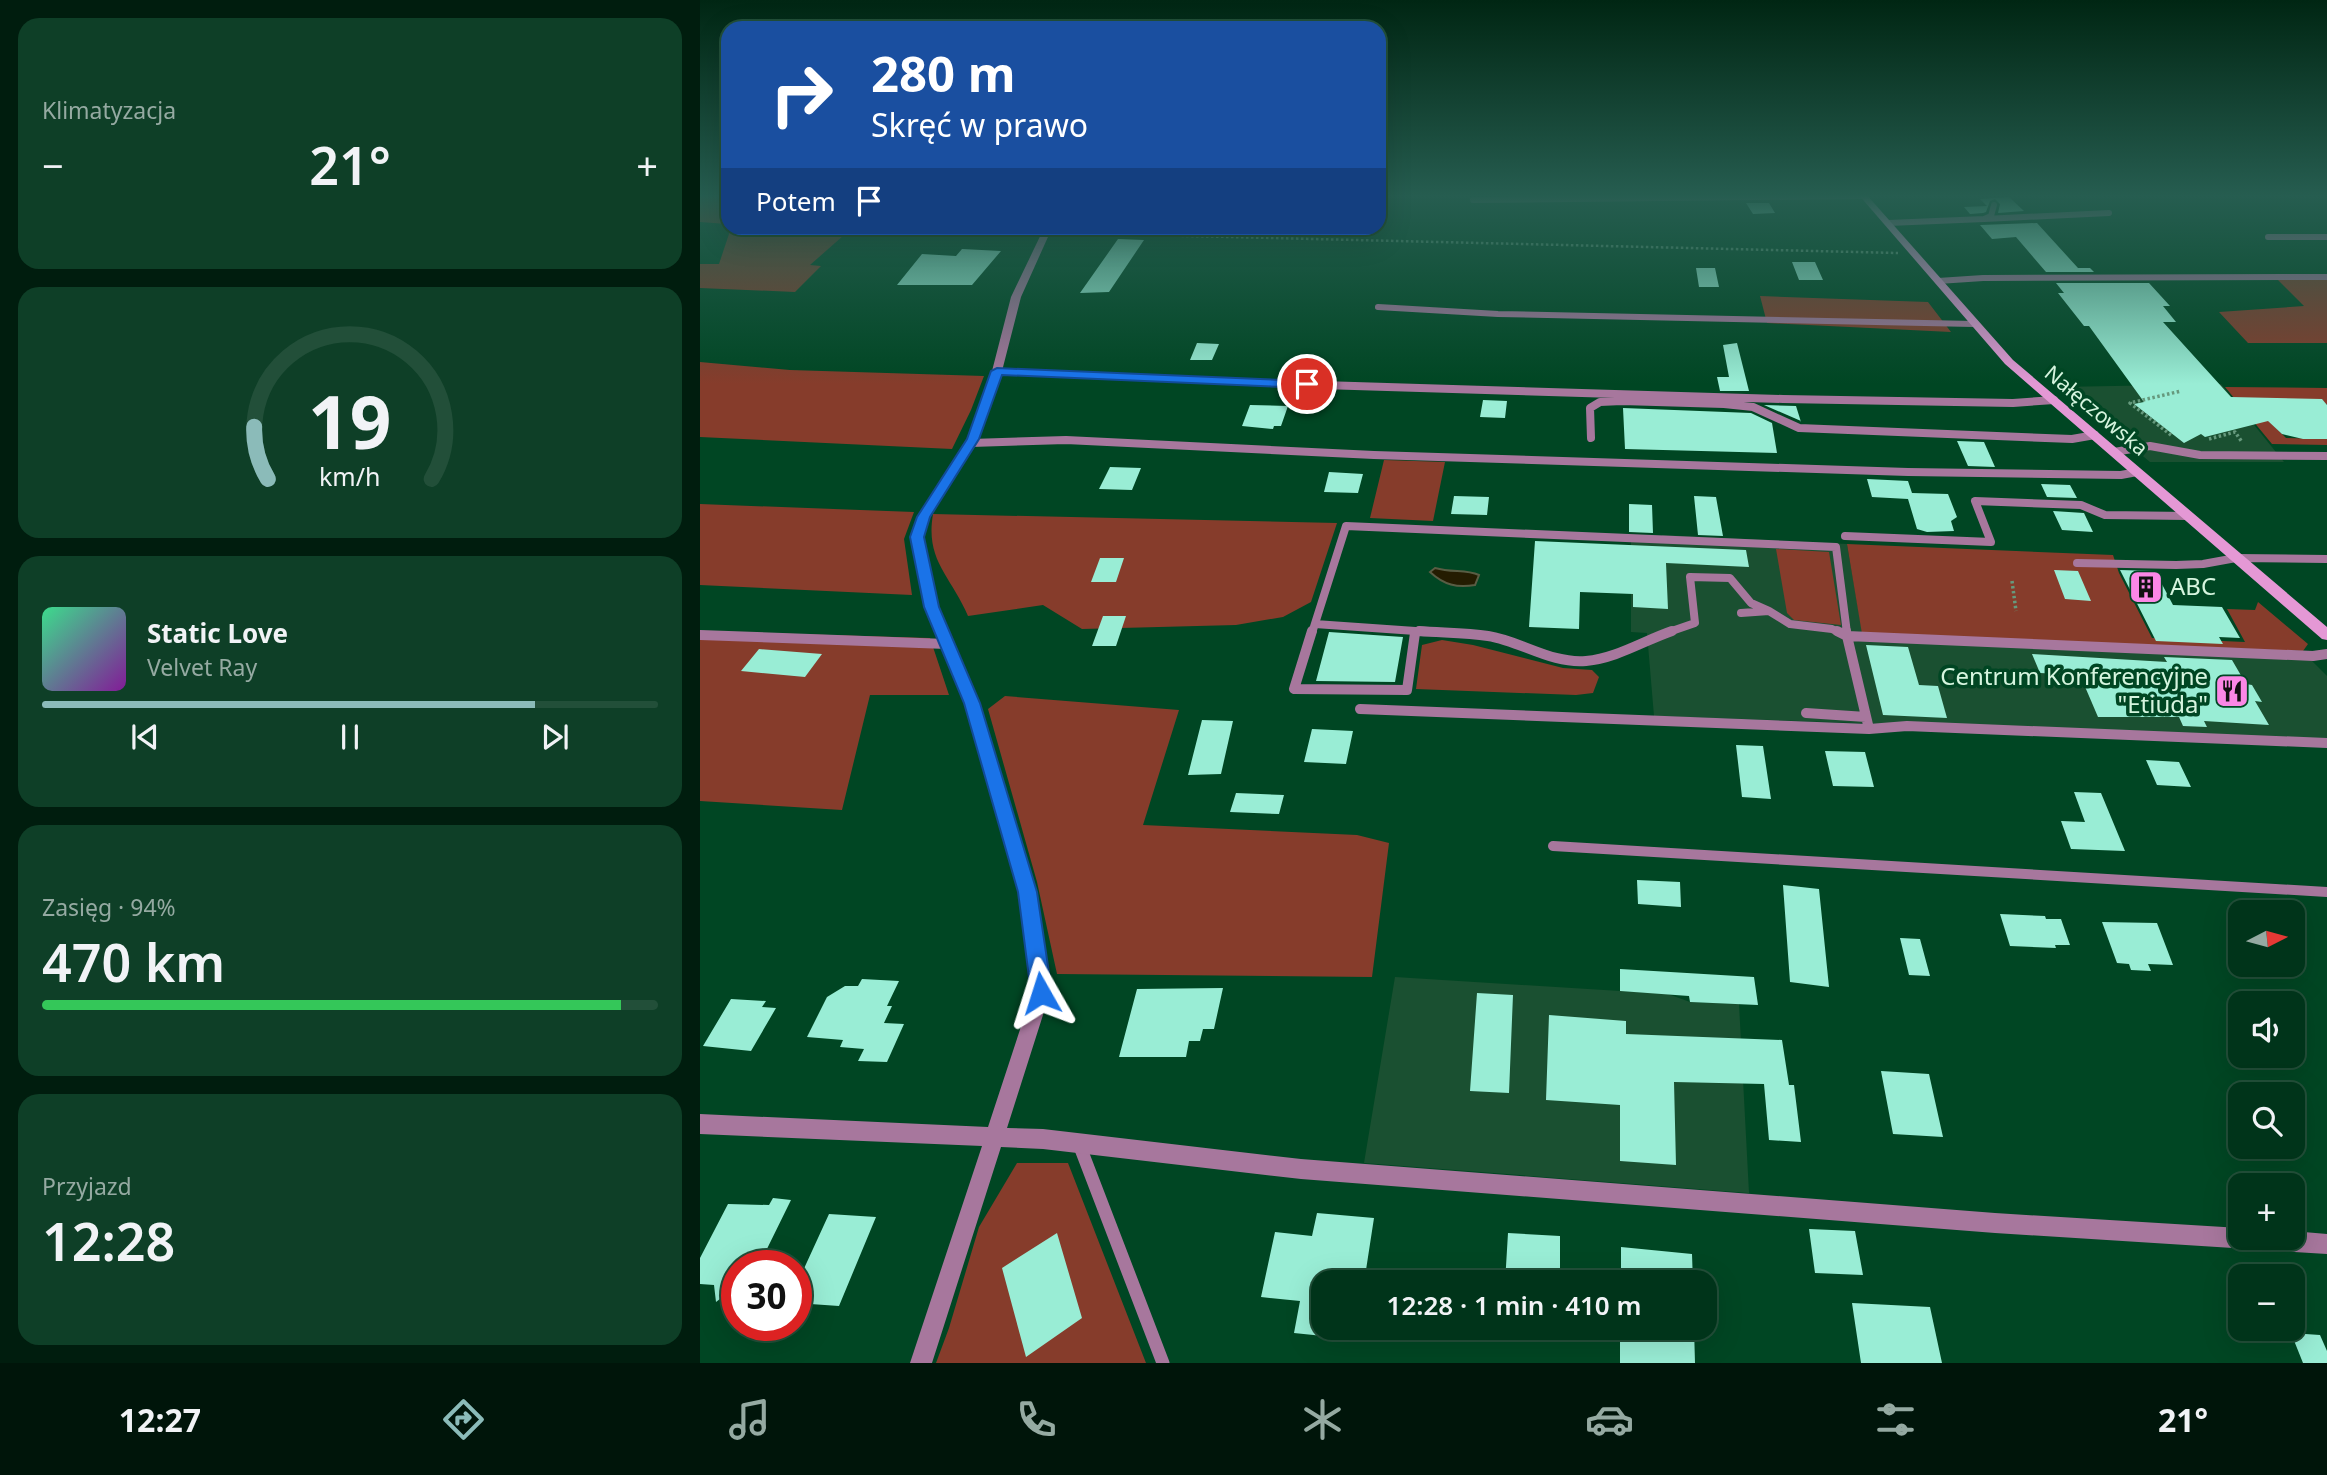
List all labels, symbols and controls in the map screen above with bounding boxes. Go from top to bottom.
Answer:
text: 280 m [871,40,1016,106]
icon: right [756,49,847,140]
text: Klimatyzacja [42,94,176,126]
text: Skręć w prawo [871,103,1088,146]
text: 21° [309,129,391,200]
text: − [42,139,64,191]
text: + [636,139,658,191]
icon: arrive [850,182,888,220]
text: Potem [756,183,836,219]
pin [1277,354,1337,414]
street label: Nałęczowska [2039,359,2154,462]
icon: arrive [1288,365,1326,403]
text: 19 [308,371,392,470]
text: km/h [319,458,381,492]
building icon: ABC [2127,568,2165,606]
place label: ABC [2170,569,2216,602]
text: Static Love [147,615,288,651]
text: Velvet Ray [147,651,257,683]
place label: Centrum Konferencyjne "Etiuda" [1940,659,2208,720]
restaurant icon: Centrum Konferencyjne "Etiuda" [2213,672,2251,710]
icon: previous [126,718,164,756]
icon: pause [331,718,369,756]
icon: next [536,718,574,756]
text: Zasięg · 94% [42,891,176,923]
north arrow [2228,900,2305,976]
map controls [2228,900,2305,1341]
text: 470 km [42,926,225,997]
position arrow [1004,956,1078,1030]
button: sound [2228,991,2305,1068]
button: search [2228,1082,2305,1159]
text: Przyjazd [42,1170,132,1202]
button: + [2228,1173,2305,1250]
text: 12:28 [42,1205,175,1276]
speed limit sign: 30 [721,1250,812,1341]
button: − [2228,1264,2305,1341]
text: 12:28 · 1 min · 410 m [1387,1287,1641,1323]
icon: directions [439,1395,488,1444]
icon: music [725,1395,774,1444]
icon: phone [1012,1395,1061,1444]
icon: climate [1298,1395,1347,1444]
icon: car [1585,1395,1634,1444]
icon: filters [1871,1395,1920,1444]
text: 12:27 [119,1398,201,1441]
text: 21° [2158,1398,2208,1441]

